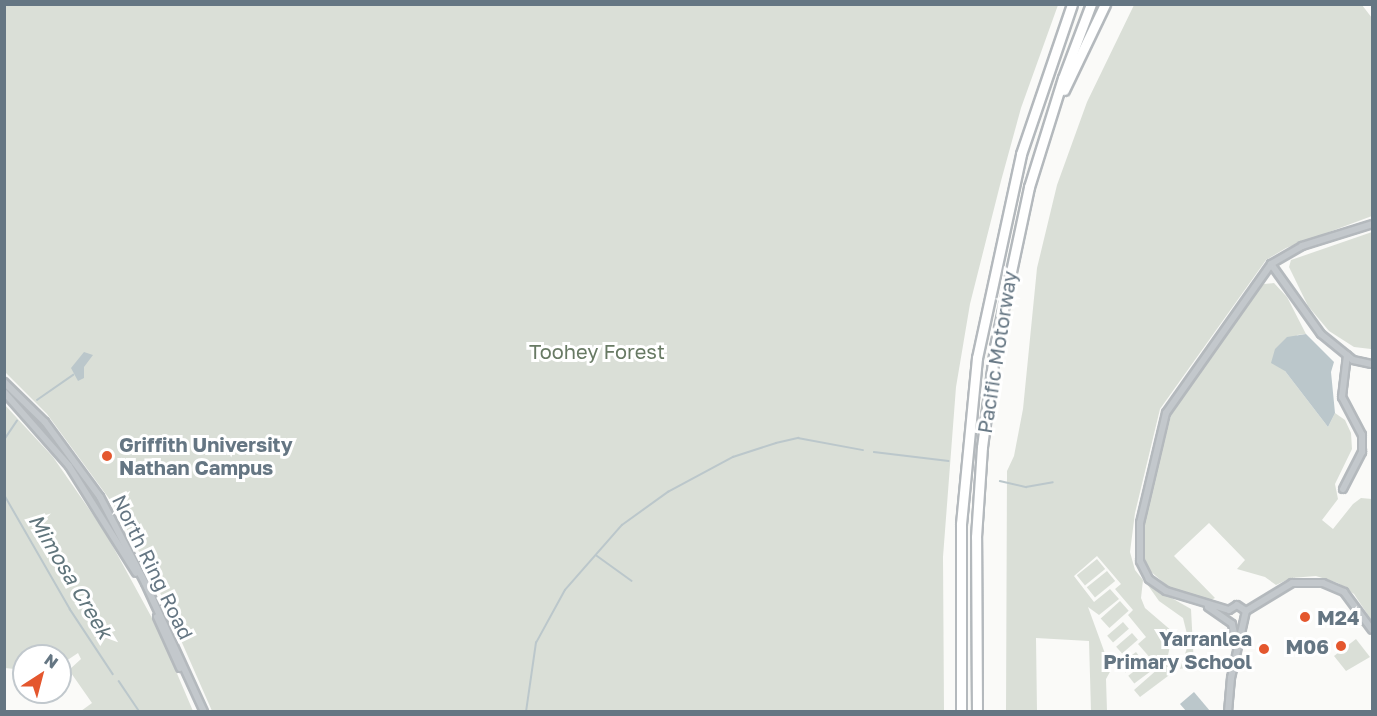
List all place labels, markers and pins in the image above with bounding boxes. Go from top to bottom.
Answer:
place label: Griffith University Nathan Campus [119,432,293,479]
marker: Griffith University Nathan Campus [100,449,114,463]
place label: M24 [1317,605,1359,629]
marker: M24 [1298,610,1312,624]
place label: Yarranlea Primary School [1103,626,1252,673]
place label: M06 [1286,634,1329,658]
marker: M06 [1334,639,1348,653]
marker: Yarranlea Primary School [1257,642,1271,656]

